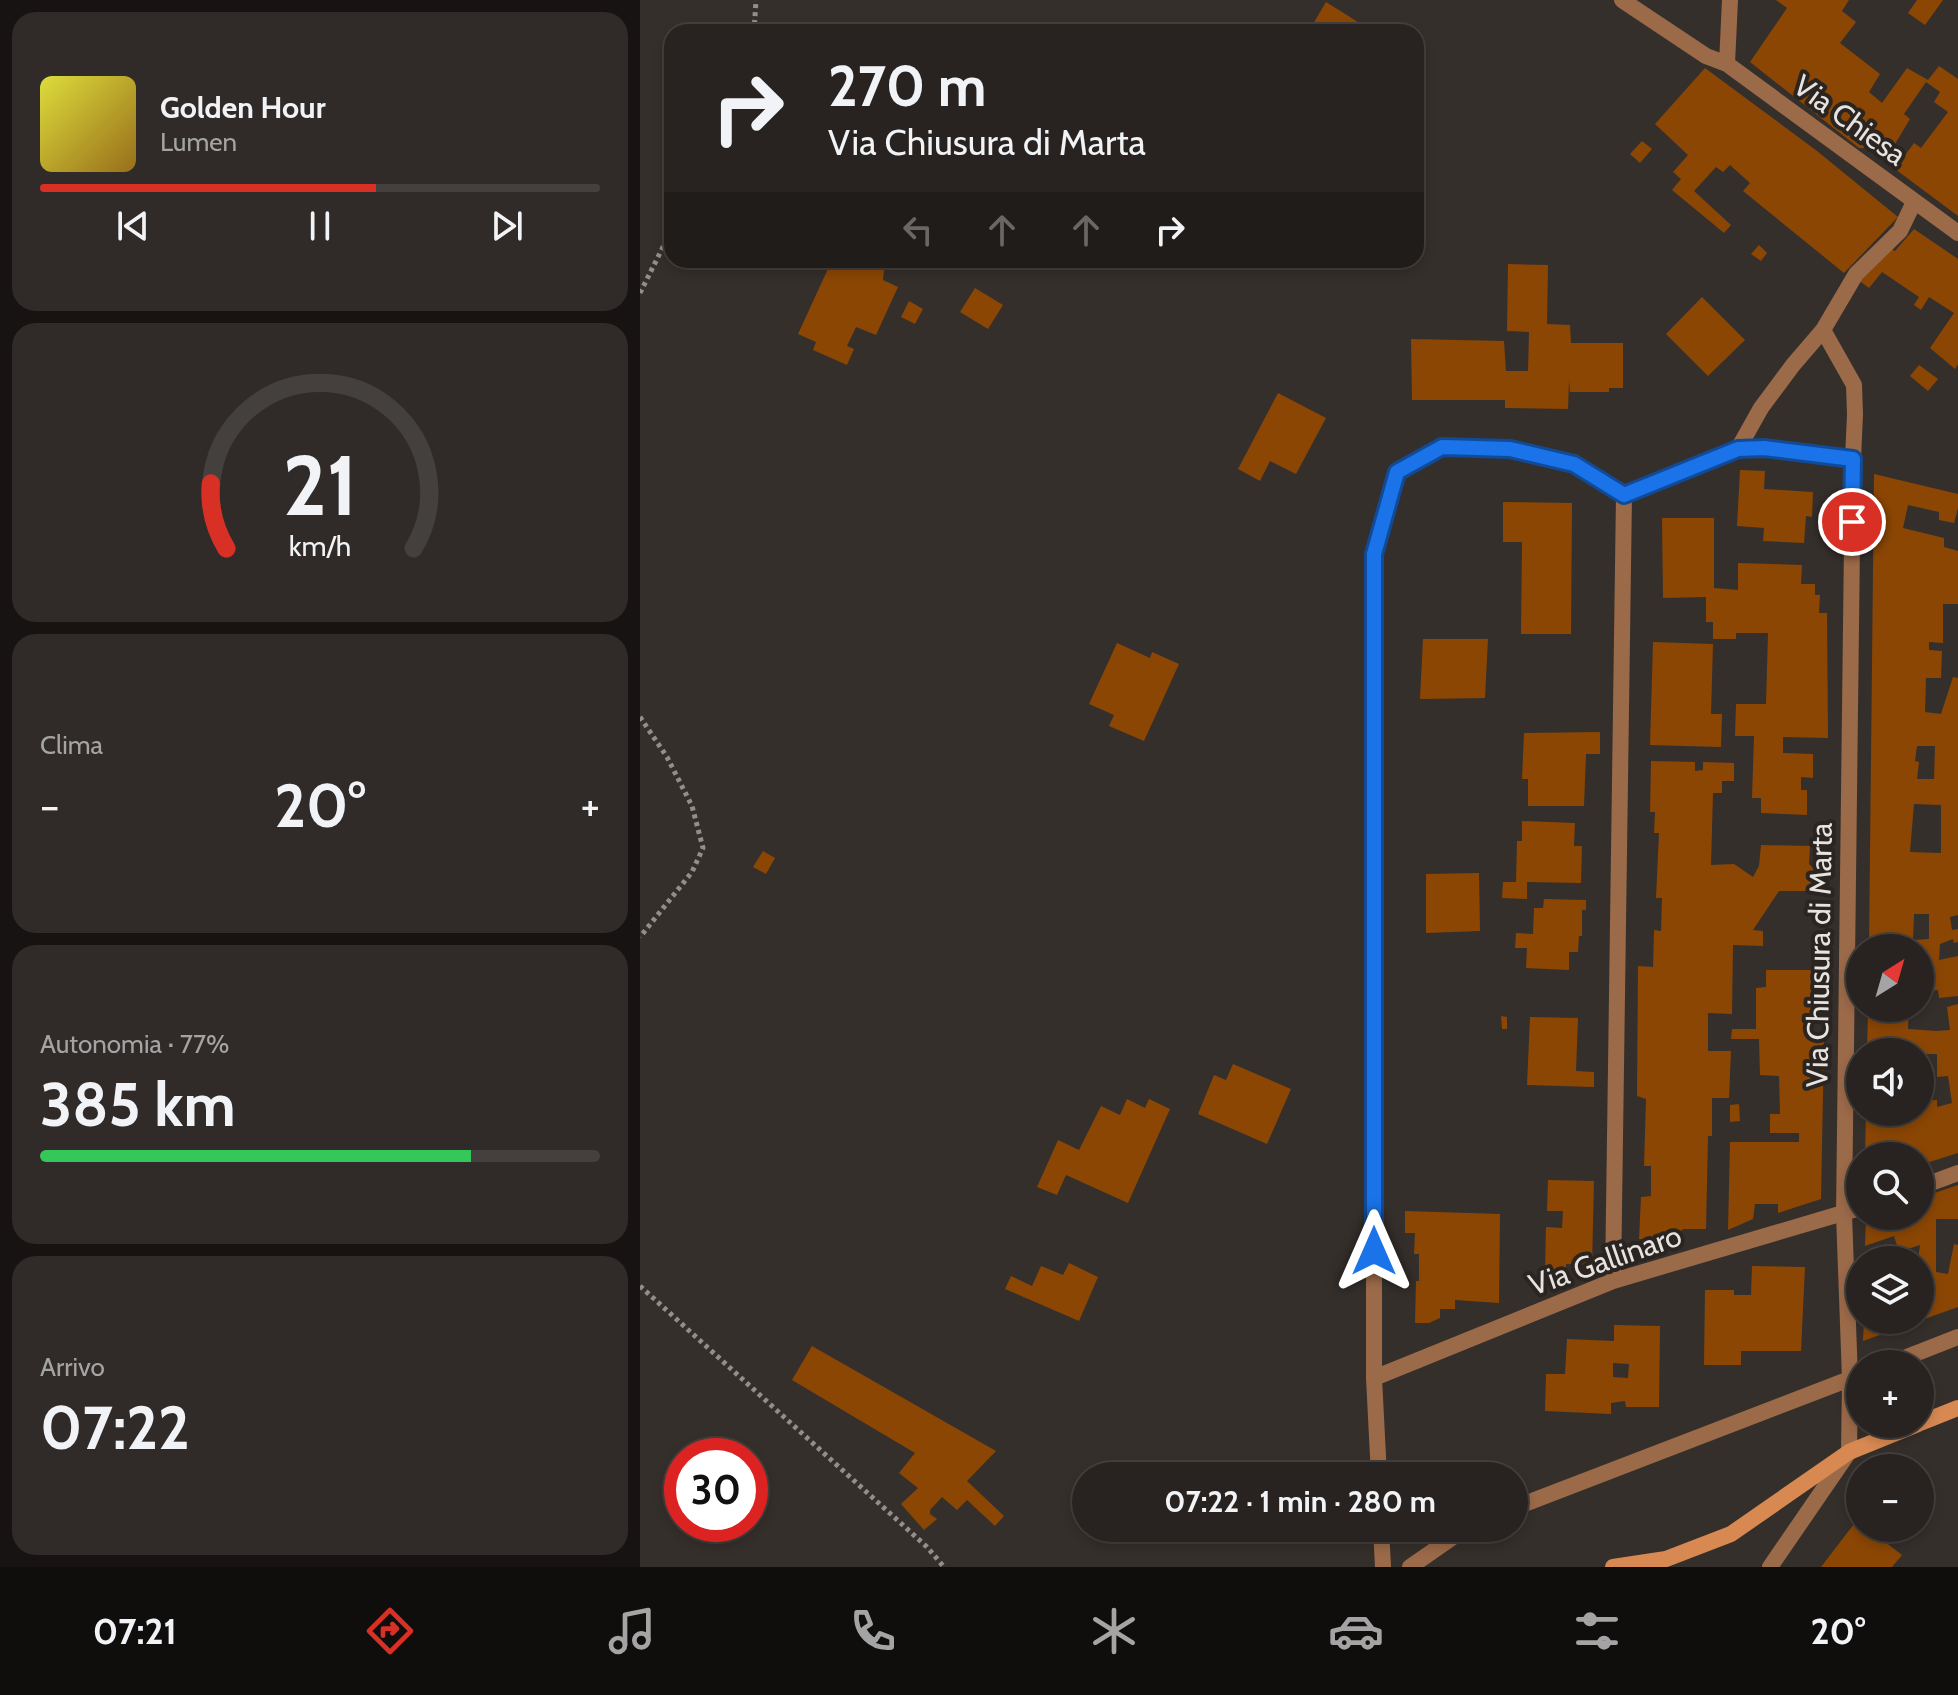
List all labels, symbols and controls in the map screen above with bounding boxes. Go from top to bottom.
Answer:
text: 270 m [828,52,986,120]
icon: right [696,56,800,160]
street label: Via Chiesa [1786,67,1914,174]
text: Golden Hour [160,89,326,126]
text: Via Chiusura di Marta [828,120,1146,164]
text: Lumen [160,126,237,158]
icon: previous [111,204,155,248]
icon: pause [298,204,342,248]
icon: next [485,204,529,248]
icon: left [896,208,940,252]
icon: ahead [980,208,1024,252]
icon: ahead [1064,208,1108,252]
icon: right [1148,208,1192,252]
text: 21 [283,434,357,535]
pin [1818,488,1886,556]
icon: arrive [1830,500,1874,544]
text: km/h [289,528,351,563]
text: Clima [40,729,103,761]
text: 20° [274,769,366,842]
text: − [40,779,59,832]
text: + [581,779,600,832]
street label: Via Chiusura di Marta [1798,822,1840,1088]
north arrow [1846,934,1934,1022]
map controls [1846,934,1934,1542]
text: Autonomia · 77% [40,1028,229,1060]
button: sound [1846,1038,1934,1126]
text: 385 km [40,1068,236,1141]
button: search [1846,1142,1934,1230]
position arrow [1332,1209,1416,1293]
street label: Via Gallinaro [1524,1217,1686,1303]
button: layers [1846,1246,1934,1334]
button: + [1846,1350,1934,1438]
text: Arrivo [40,1351,105,1383]
text: 07:22 [40,1391,190,1464]
speed limit sign: 30 [664,1438,768,1542]
button: − [1846,1454,1934,1542]
text: 07:22 · 1 min · 280 m [1164,1483,1436,1520]
icon: directions [362,1603,418,1659]
icon: music [604,1603,660,1659]
icon: phone [845,1603,901,1659]
icon: climate [1086,1603,1142,1659]
icon: car [1328,1603,1384,1659]
icon: filters [1569,1603,1625,1659]
text: 07:21 [93,1609,177,1653]
text: 20° [1810,1609,1865,1653]

